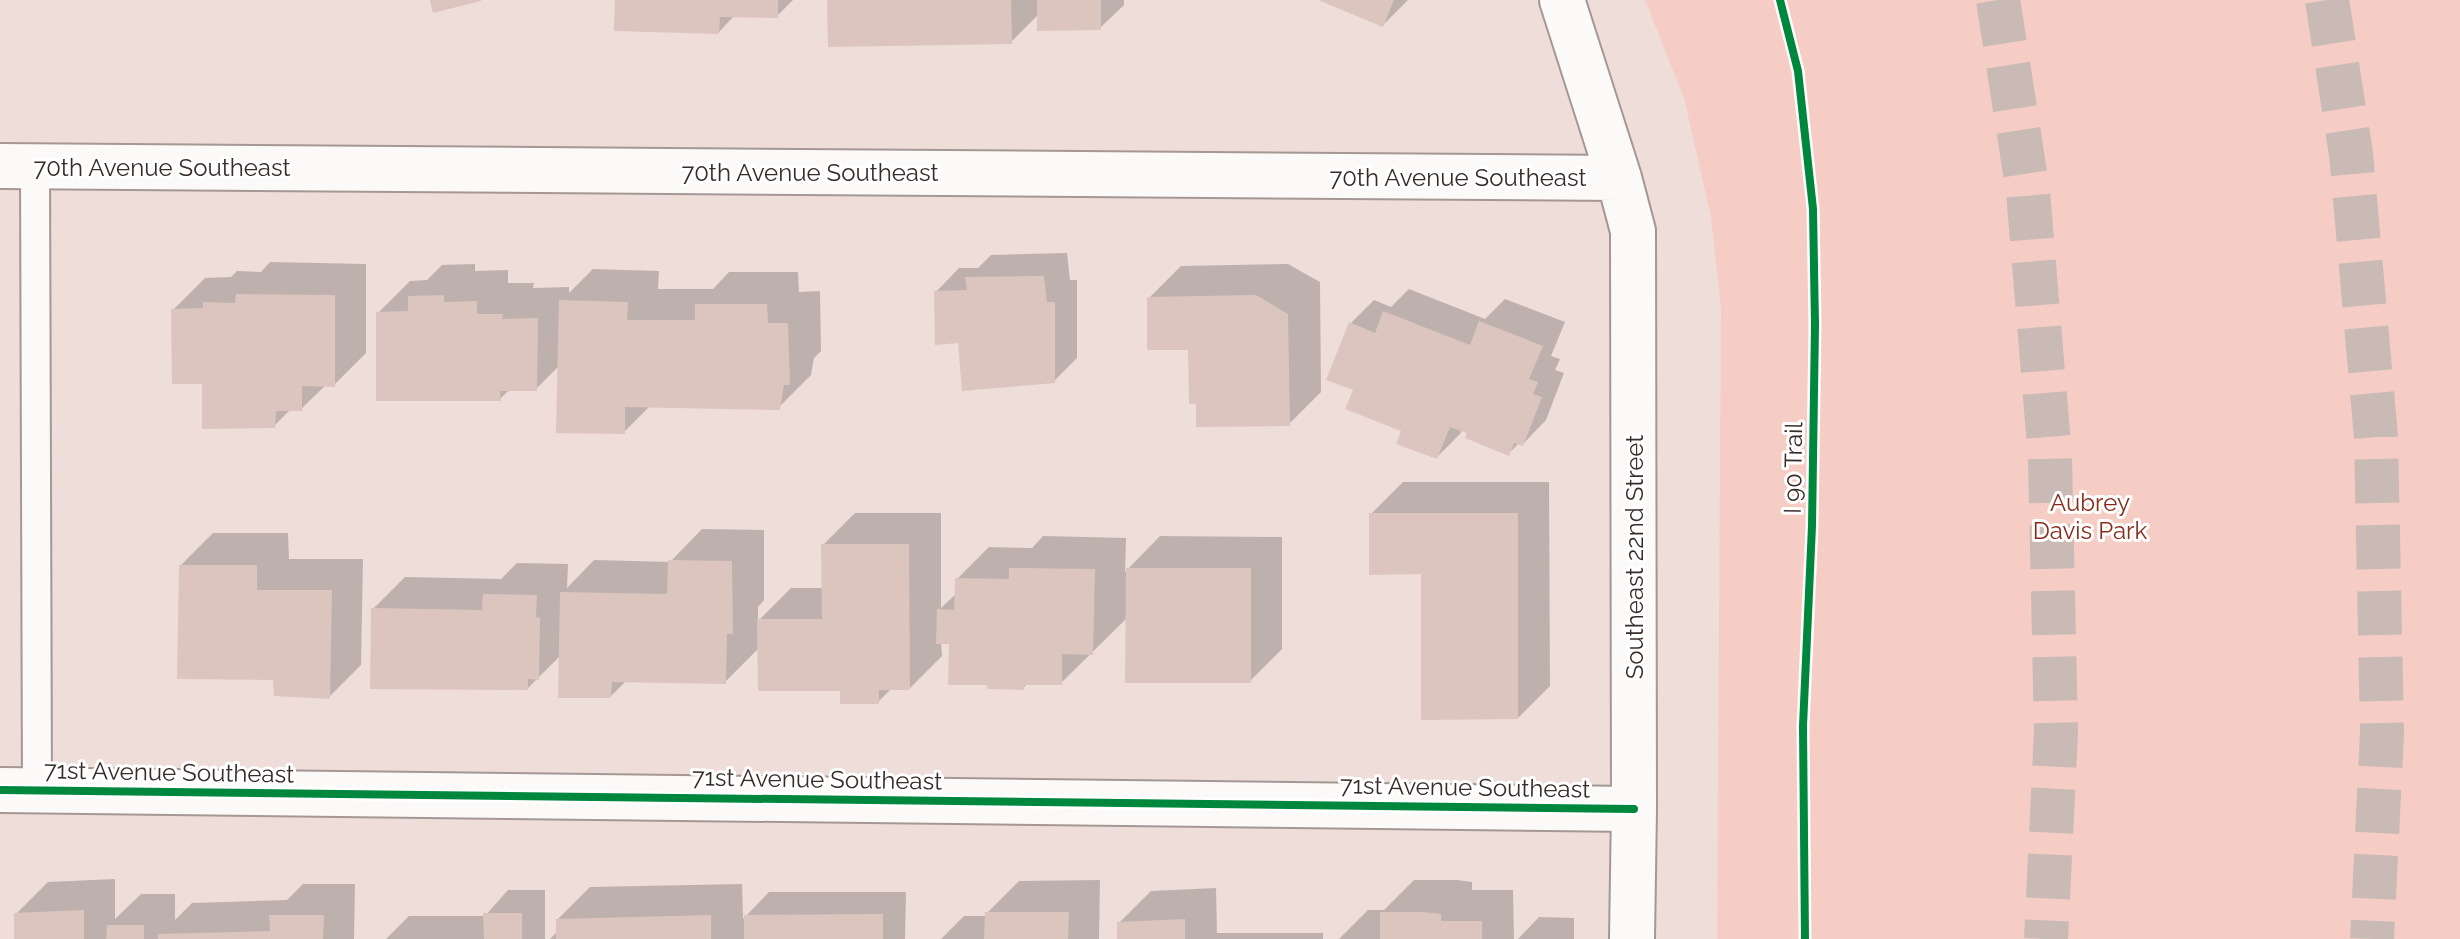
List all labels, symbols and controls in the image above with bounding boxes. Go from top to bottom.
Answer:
street label: 70th Avenue Southeast [33,153,291,182]
street label: 70th Avenue Southeast [681,158,939,187]
street label: 70th Avenue Southeast [1329,163,1587,192]
street label: I 90 Trail [1778,421,1808,514]
street label: Southeast 22nd Street [1620,435,1649,679]
park label: Aubrey Davis Park [2033,488,2148,545]
street label: 71st Avenue Southeast [44,755,294,789]
street label: 71st Avenue Southeast [692,762,942,796]
street label: 71st Avenue Southeast [1340,770,1590,804]

